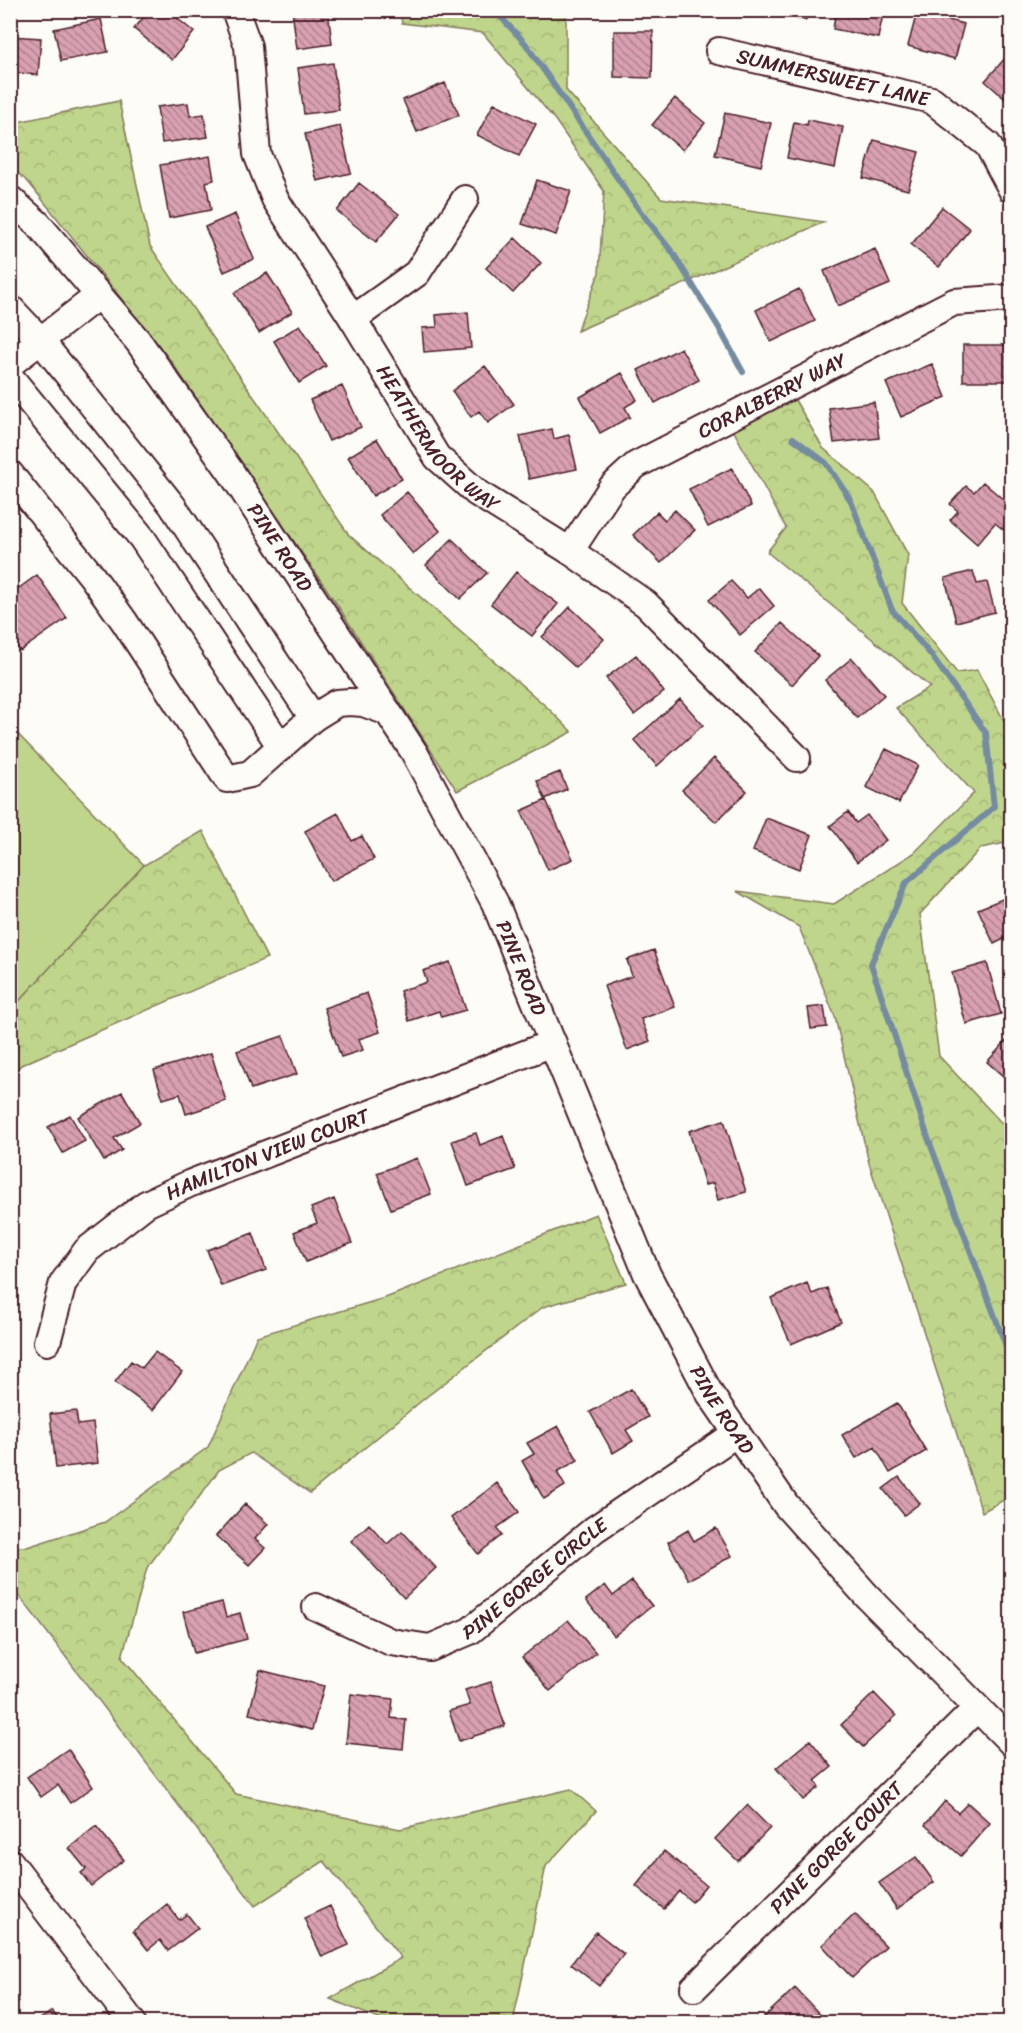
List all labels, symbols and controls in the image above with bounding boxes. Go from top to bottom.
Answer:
street label: SUMMERSWEET LANE [733,38,935,117]
street label: CORALBERRY WAY [691,342,854,448]
street label: HEATHERMOOR WAY [367,357,508,521]
street label: PINE ROAD [238,496,322,599]
street label: PINE ROAD [486,915,557,1021]
street label: HAMILTON VIEW COURT [159,1098,376,1210]
street label: PINE ROAD [680,1359,764,1462]
street label: PINE GORGE CIRCLE [457,1507,616,1650]
street label: PINE GORGE COURT [761,1772,912,1922]

